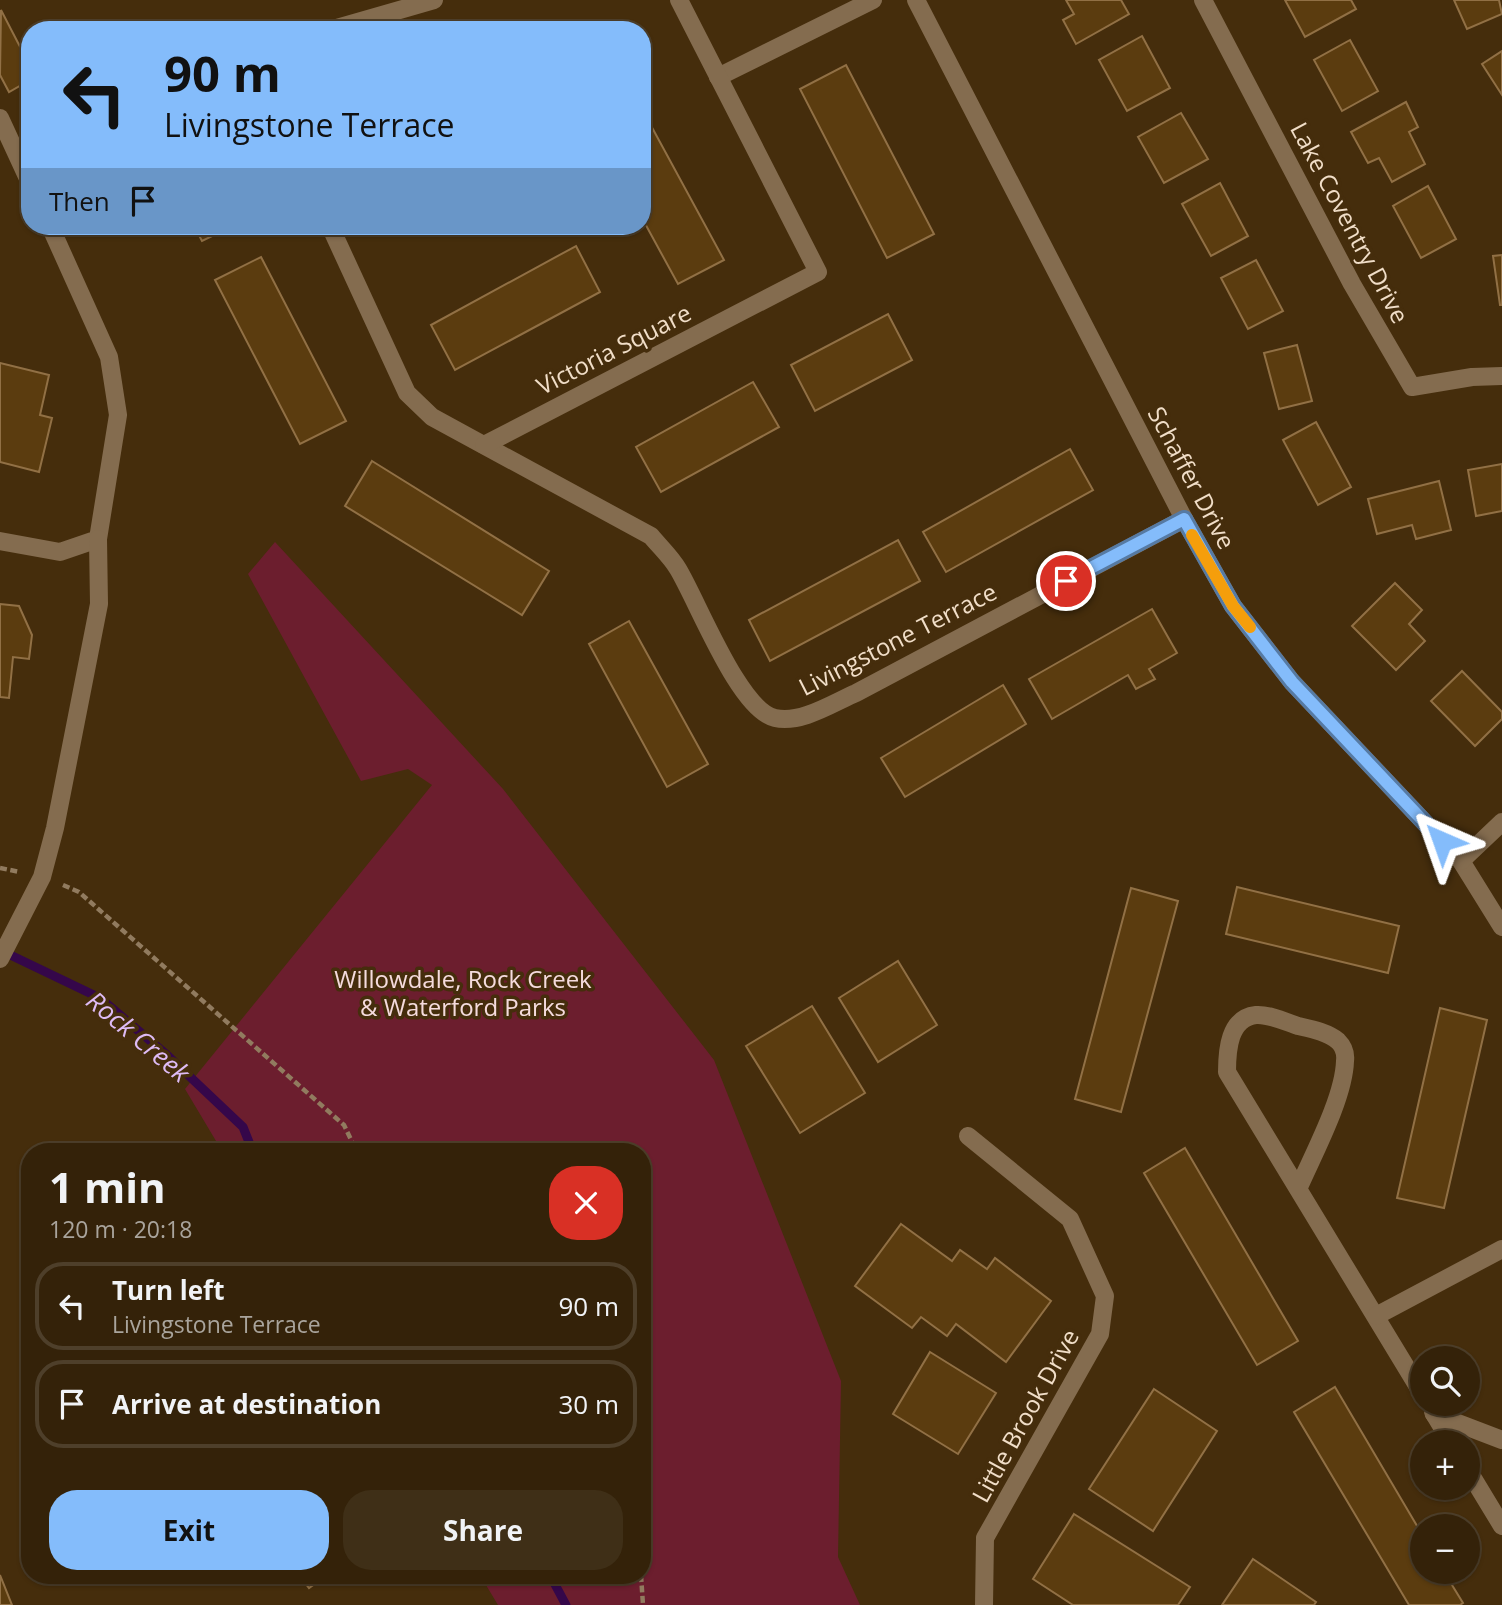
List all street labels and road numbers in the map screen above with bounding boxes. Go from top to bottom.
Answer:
street label: Lake Coventry Drive [1283,116,1417,329]
street label: Victoria Square [530,295,696,402]
street label: Schaffer Drive [1141,400,1244,554]
street label: Livingstone Terrace [793,575,1002,703]
street label: Little Brook Drive [963,1323,1086,1508]

